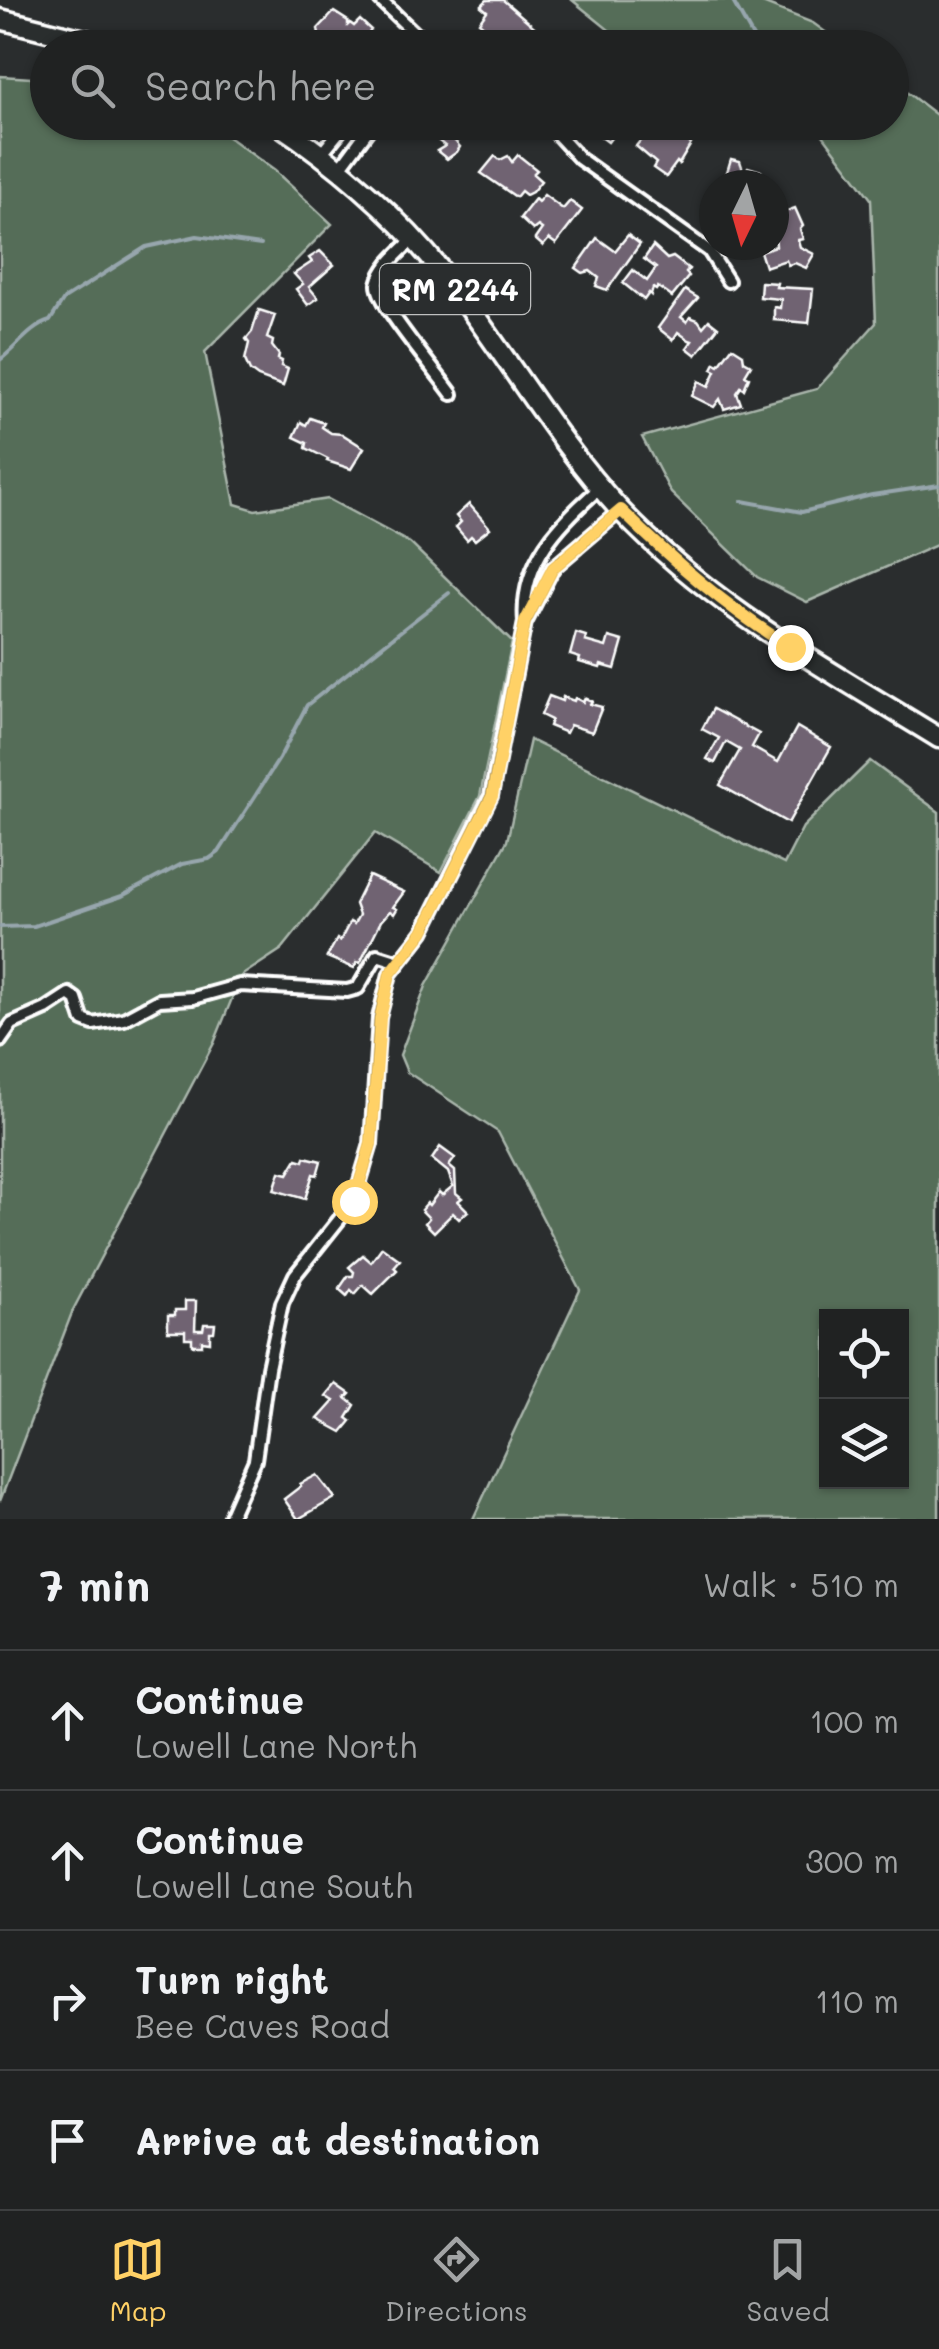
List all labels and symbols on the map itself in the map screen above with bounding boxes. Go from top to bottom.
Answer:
north arrow [699,170,789,260]
road number: RM 2244 [380,264,530,314]
route end [768,625,814,671]
route start [332,1179,378,1225]

